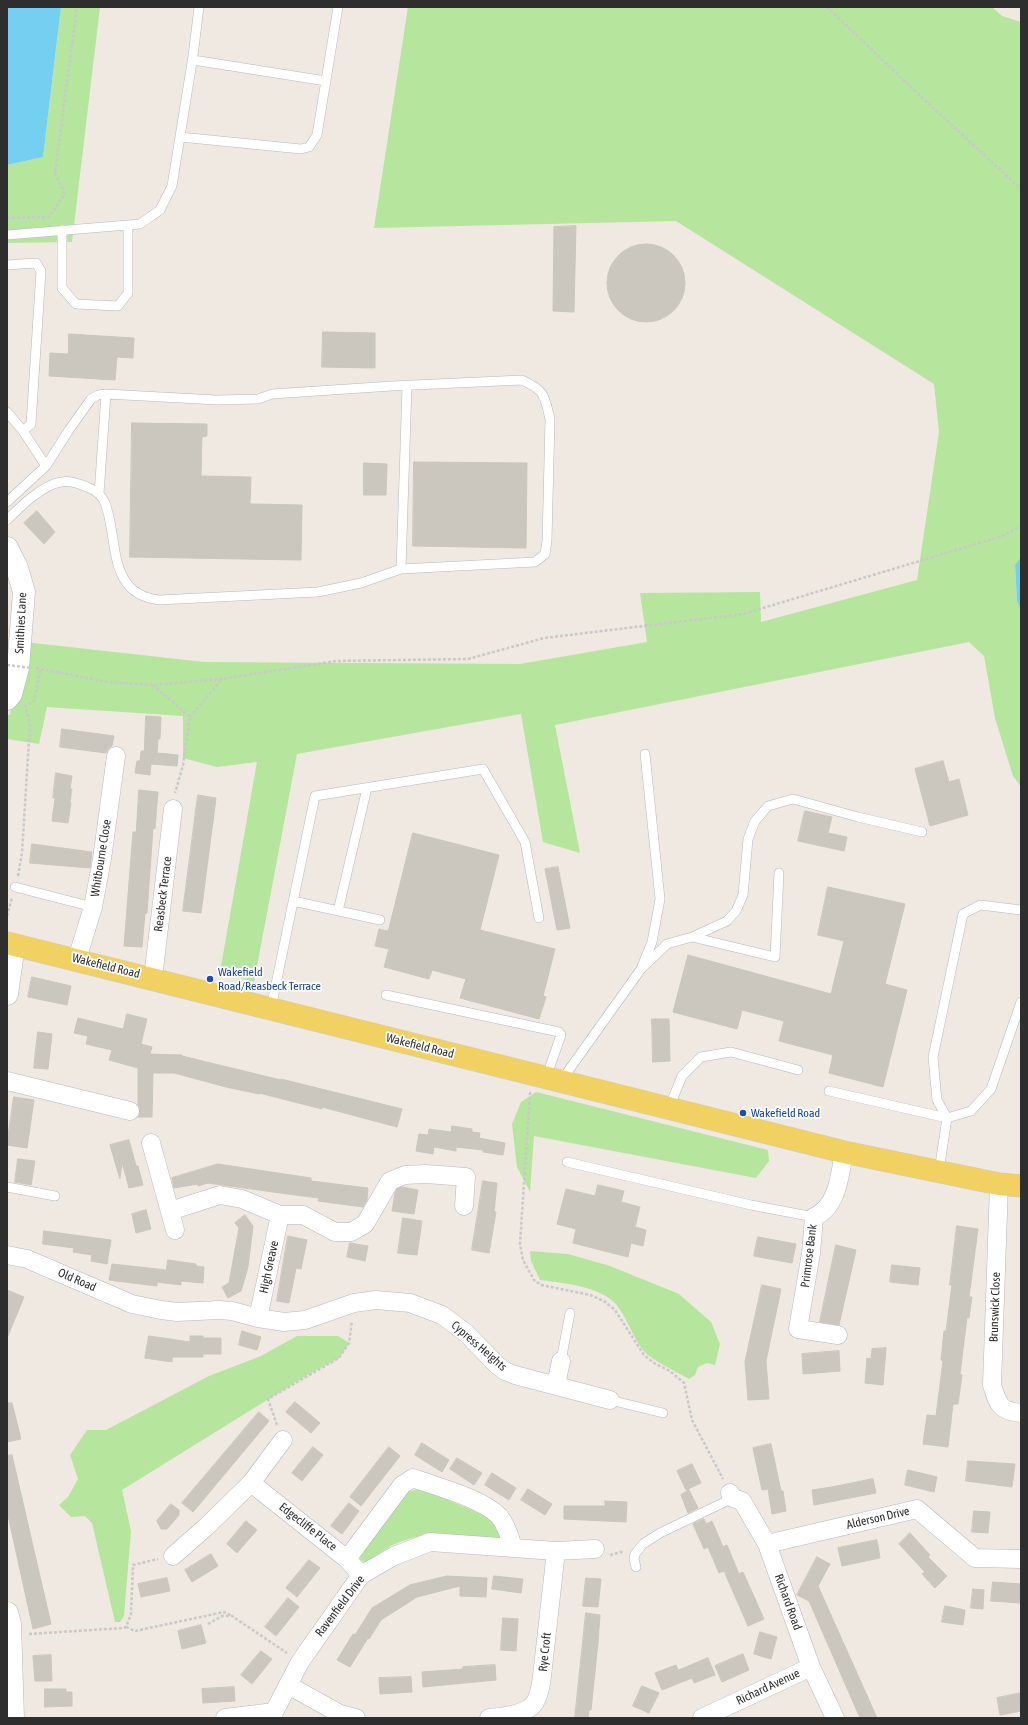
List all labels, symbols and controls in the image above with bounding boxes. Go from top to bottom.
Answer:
street label: Smithies Lane [12,592,30,654]
street label: Whitbourne Close [88,818,114,898]
street label: Reasbeck Terrace [151,855,175,933]
street label: Wakefield Road [71,951,141,981]
place label: Wakefield Road/Reasbeck Terrace [218,965,321,993]
marker: Wakefield Road/Reasbeck Terrace [205,974,215,984]
street label: Wakefield Road [385,1031,455,1061]
place label: Wakefield Road [751,1106,820,1120]
marker: Wakefield Road [738,1108,748,1118]
street label: Primrose Bank [798,1224,820,1288]
street label: High Greave [256,1239,282,1295]
street label: Old Road [56,1265,98,1295]
street label: Brunswick Close [987,1272,1003,1342]
street label: Cypress Heights [448,1318,510,1374]
street label: Edgecliffe Place [276,1500,340,1554]
street label: Alderson Drive [845,1504,911,1532]
street label: Richard Road [771,1572,805,1632]
street label: Ravenfield Drive [312,1573,368,1639]
street label: Rye Croft [536,1632,554,1672]
street label: Richard Avenue [734,1666,802,1708]

